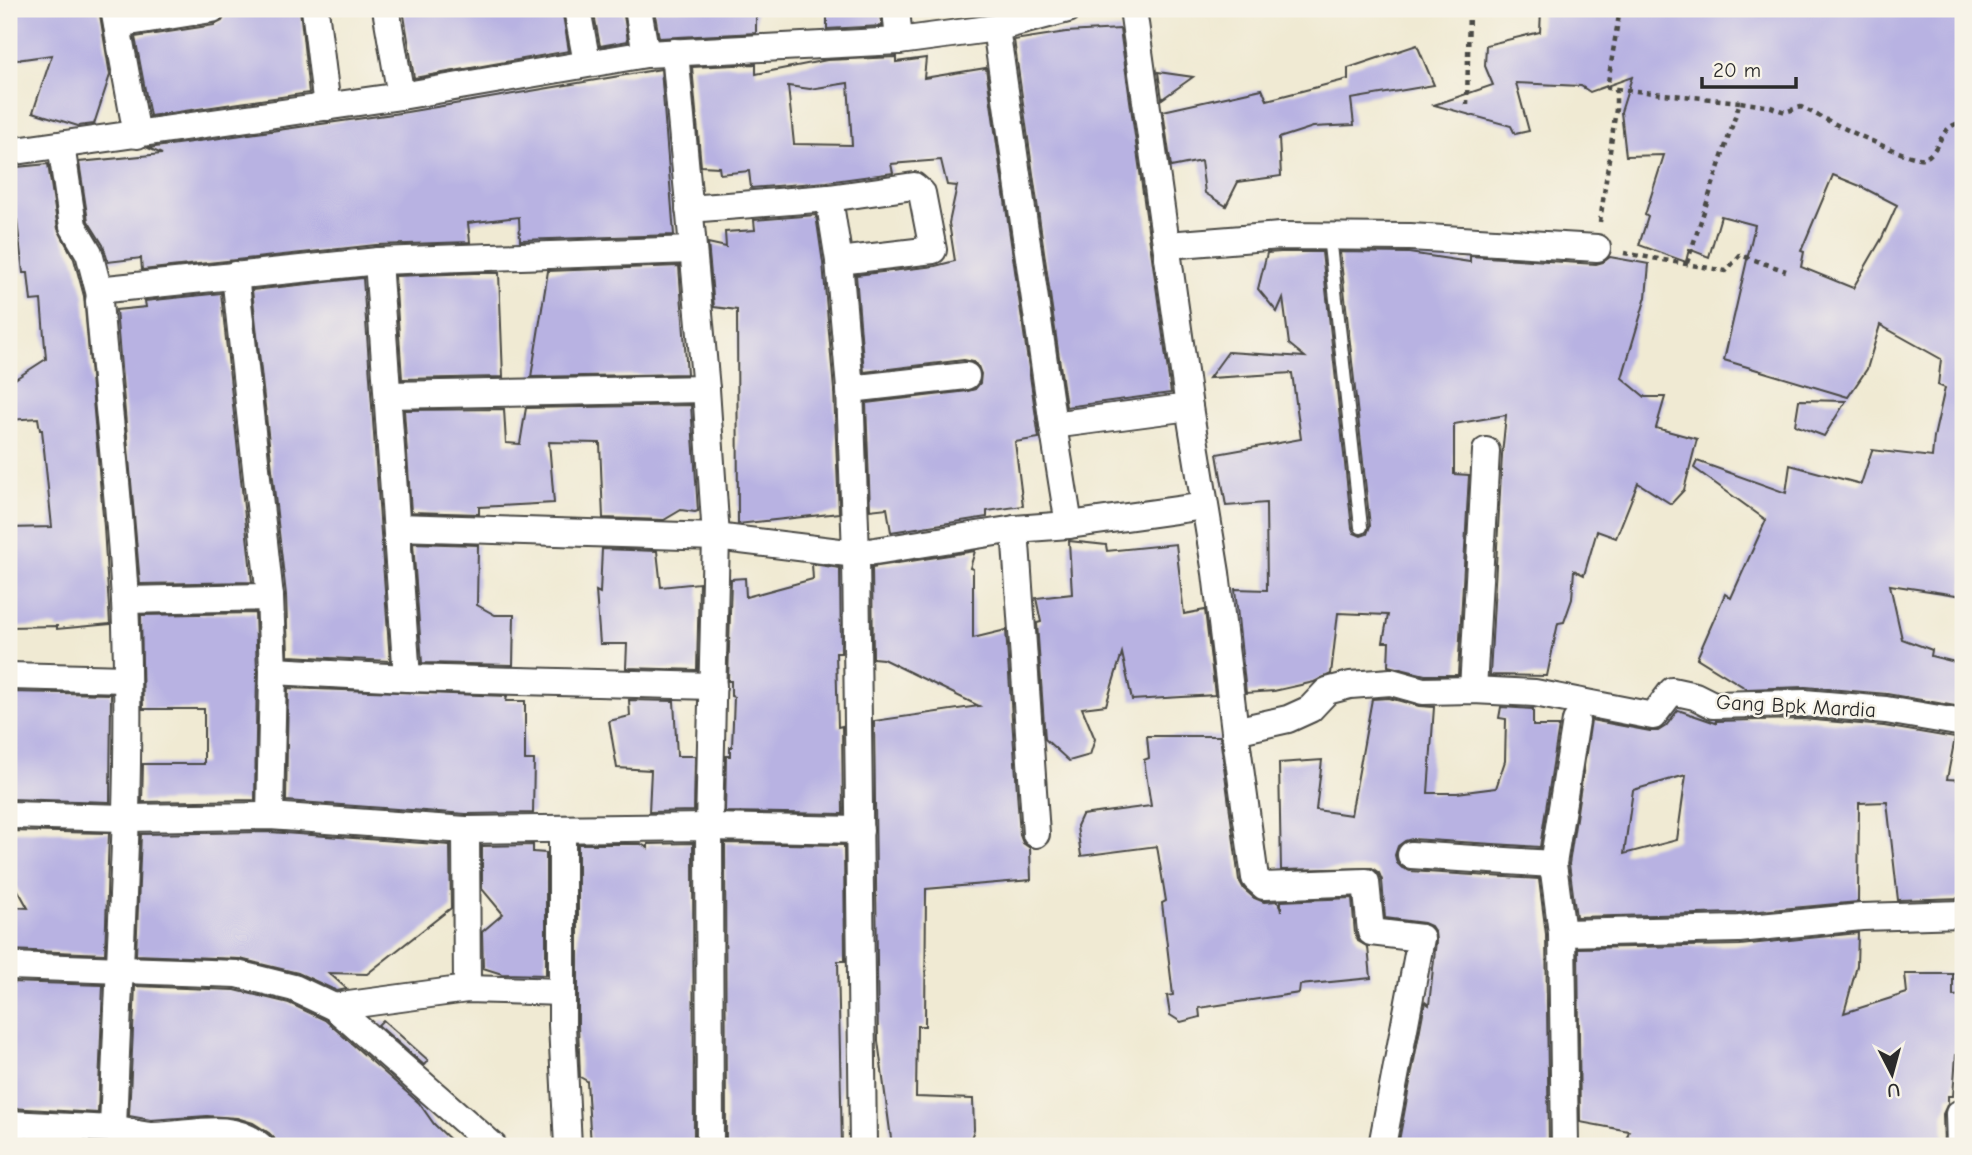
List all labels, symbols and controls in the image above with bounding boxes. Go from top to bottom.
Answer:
scale bar [1702,46,1797,90]
text: 20 m [1713,58,1761,82]
street label: Gang Bpk Mardia [1716,690,1876,722]
north arrow [1856,1040,1926,1110]
text: U [1886,1078,1901,1102]

